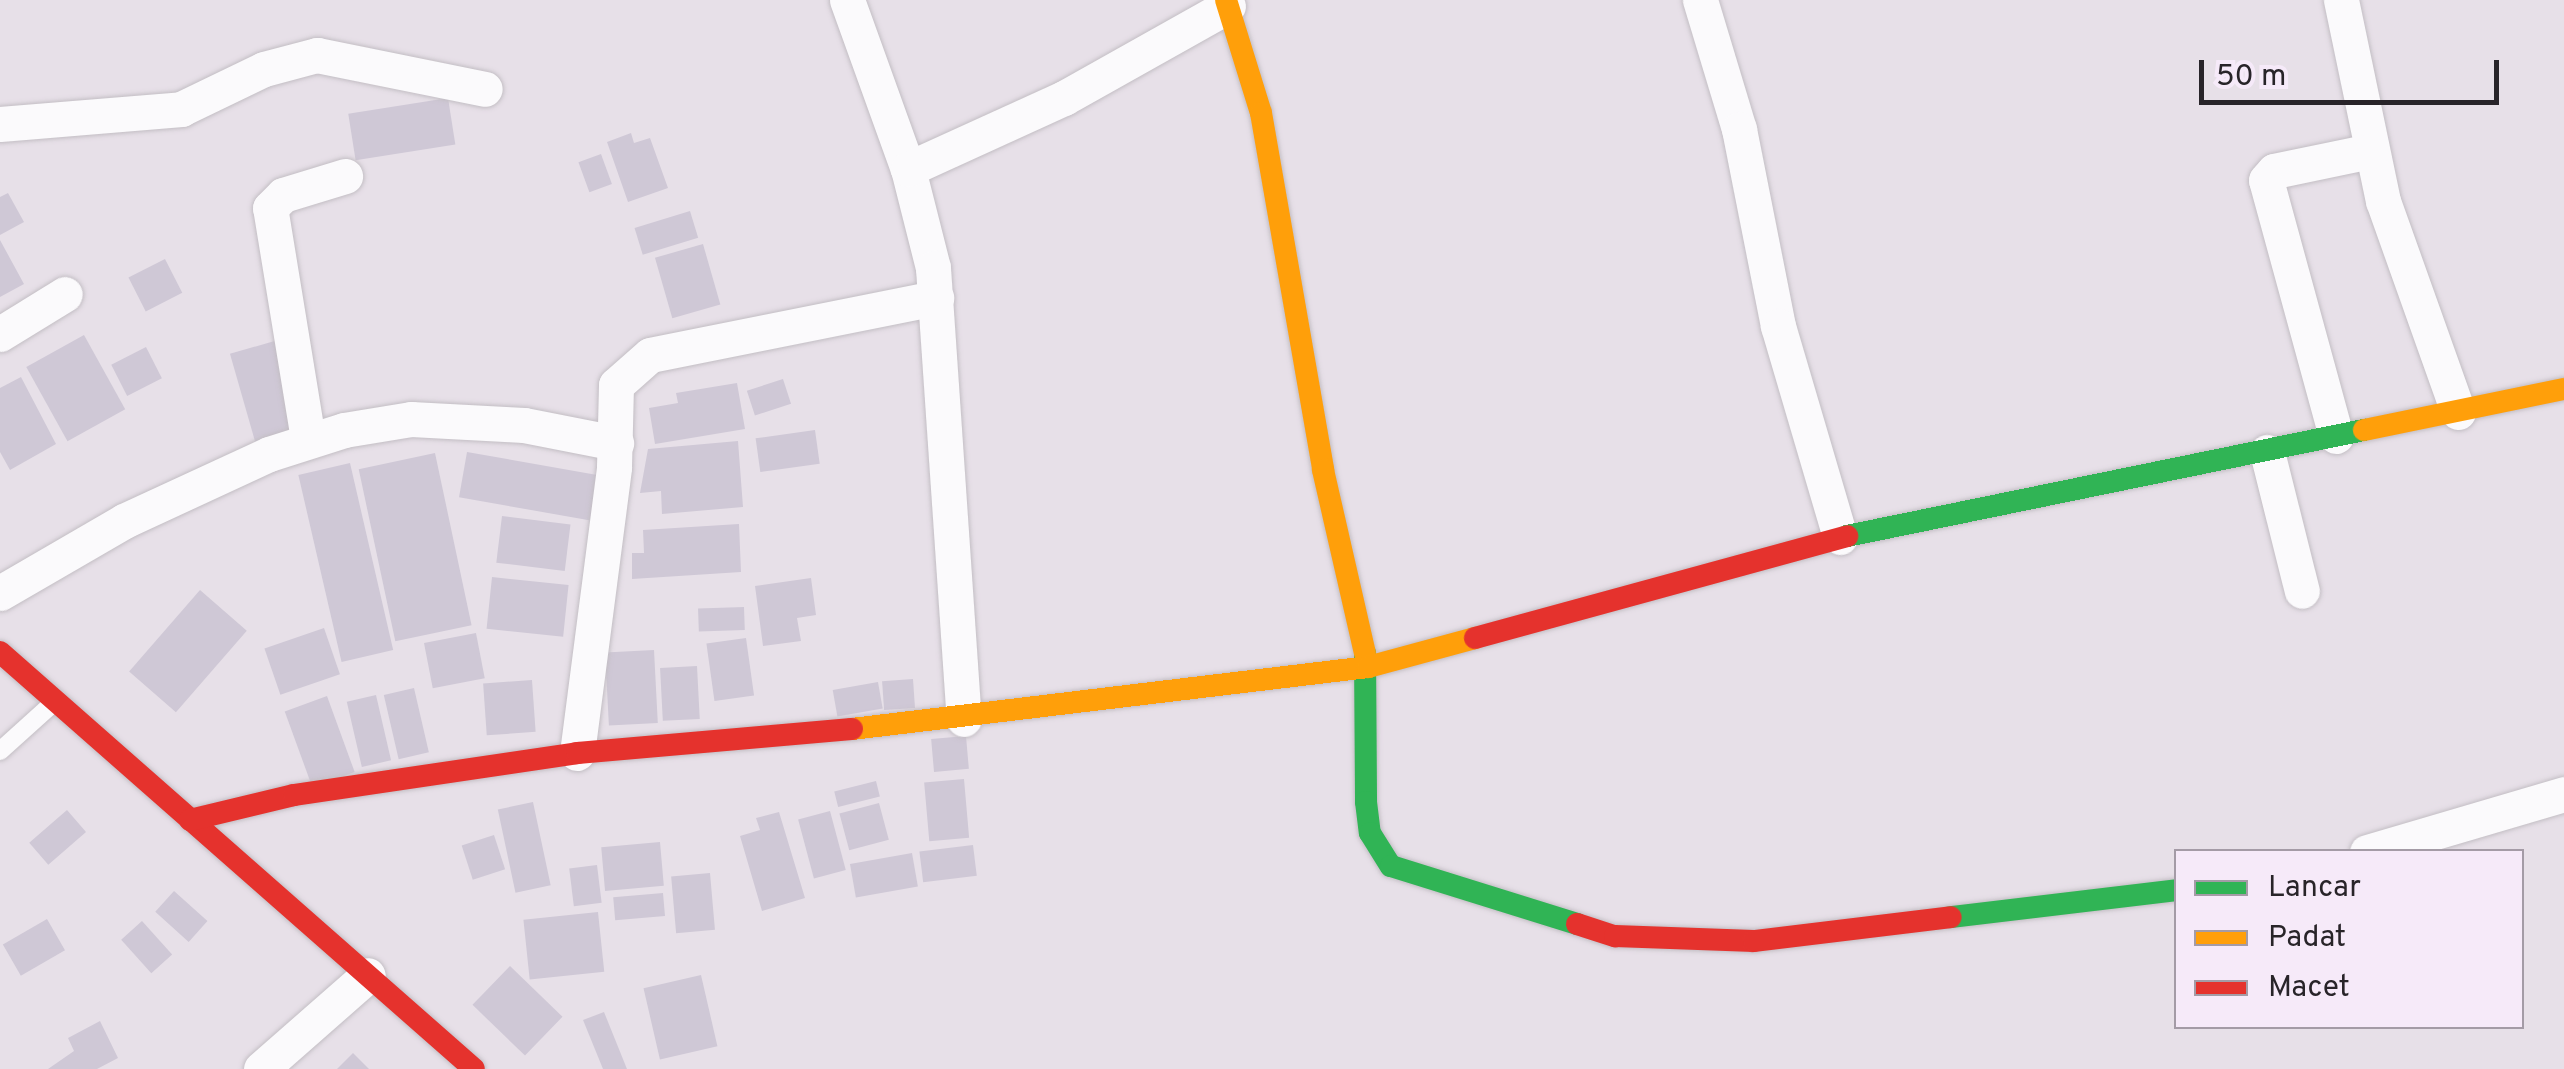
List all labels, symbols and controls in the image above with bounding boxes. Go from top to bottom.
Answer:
scale bar [2204,40,2504,102]
text: 50 m [2216,59,2286,96]
legend [2174,849,2524,1029]
text: Lancar [2268,870,2361,907]
text: Padat [2268,920,2346,957]
text: Macet [2268,970,2350,1007]

